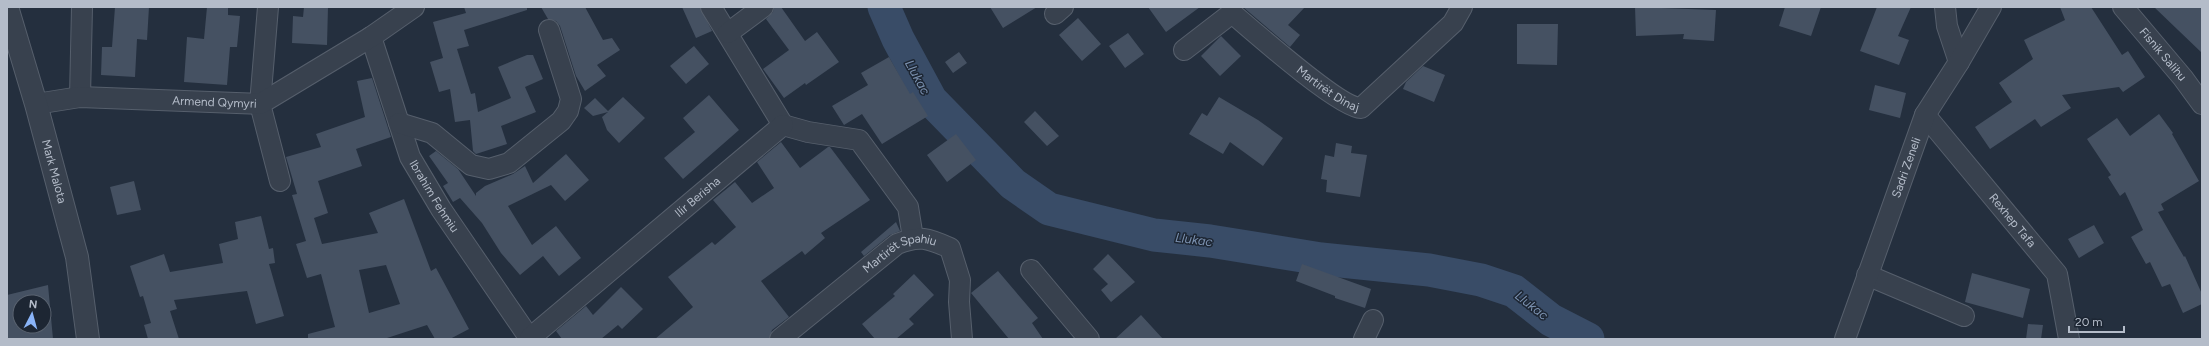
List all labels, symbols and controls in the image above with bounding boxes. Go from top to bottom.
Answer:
street label: Fisnik Salihu [2137,25,2190,84]
water label: Llukac [902,57,933,97]
street label: Martirët Dinaj [1294,63,1361,115]
street label: Armend Qymyri [172,94,257,111]
street label: Sadri Zeneli [1889,135,1923,200]
street label: Mark Malota [39,138,69,205]
street label: Ibrahim Fehmiu [406,157,462,235]
street label: Ilir Berisha [672,174,723,220]
street label: Rexhep Tafa [1986,191,2039,250]
water label: Llukac [1174,230,1214,249]
street label: Martirët Spahiu [860,232,938,276]
water label: Llukac [1512,288,1551,323]
north arrow [12,294,52,334]
text: N [28,298,38,311]
scale bar [2069,308,2124,334]
text: 20 m [2075,315,2103,329]

